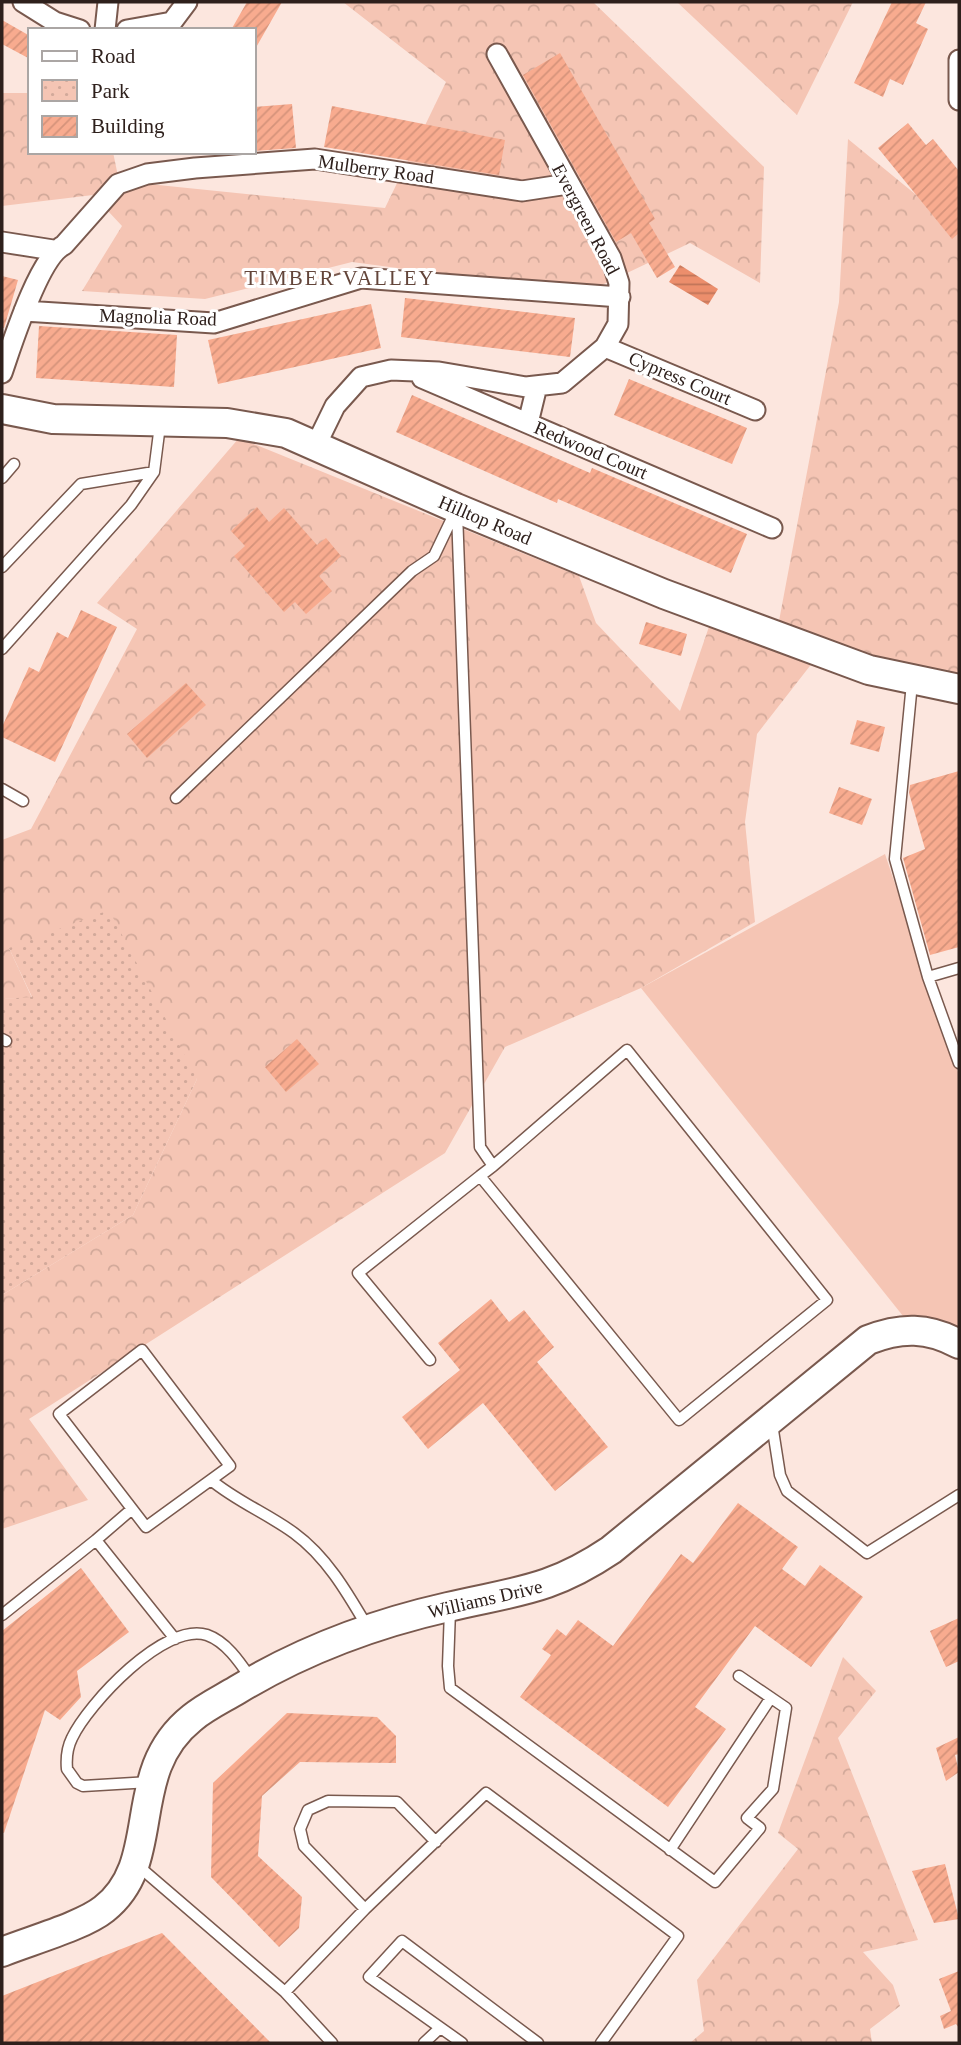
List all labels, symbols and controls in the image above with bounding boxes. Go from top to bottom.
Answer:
legend [28,28,256,154]
text: Road [91,44,136,68]
text: Park [91,79,130,103]
text: Building [91,114,165,138]
street label: Mulberry Road [317,150,436,188]
street label: Evergreen Road [548,160,624,278]
district label: TIMBER VALLEY [244,266,436,290]
street label: Magnolia Road [99,304,218,330]
street label: Cypress Court [626,347,735,409]
street label: Redwood Court [531,417,651,484]
street label: Hilltop Road [435,491,535,549]
street label: Williams Drive [426,1576,544,1622]

